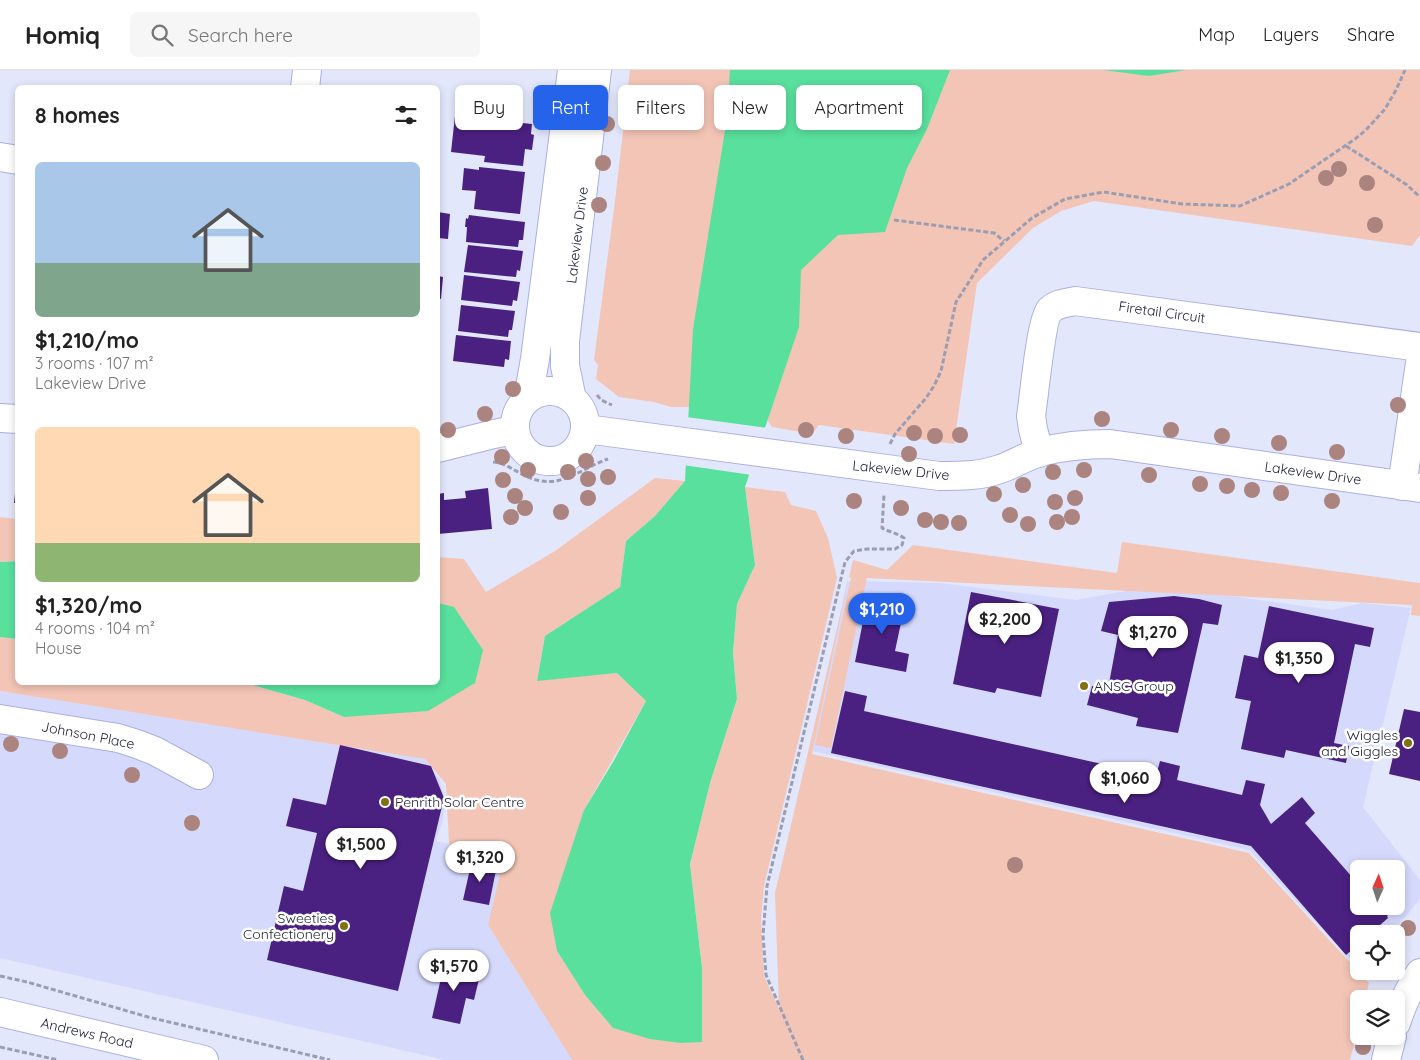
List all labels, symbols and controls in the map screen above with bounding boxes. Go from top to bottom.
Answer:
search box [130,12,480,57]
text: Homiq [25,20,100,50]
icon: search [148,21,176,49]
text: Search here [188,23,293,47]
text: Map [1198,23,1235,46]
text: Layers [1263,23,1319,46]
text: Share [1347,23,1395,46]
chip: Buy [455,85,523,130]
chip: Rent [533,85,608,130]
chip: Filters [618,85,704,130]
chip: New [714,85,786,130]
chip: Apartment [796,85,922,130]
icon: filters [392,101,420,129]
text: 8 homes [35,102,120,128]
street label: Lakeview Drive [562,186,592,284]
icon: home [183,195,273,285]
street label: Firetail Circuit [1117,297,1207,327]
text: $1,210/mo [35,327,139,353]
text: 3 rooms · 107 m² [35,353,154,373]
text: Lakeview Drive [35,373,146,393]
street label: Lakeview Drive [852,456,950,484]
street label: Lakeview Drive [1264,457,1363,489]
icon: home [183,460,273,550]
text: $1,320/mo [35,592,142,618]
pin: $1,210 [841,592,923,635]
text: $1,210 [859,599,905,619]
pin: $2,200 [964,602,1046,645]
text: $2,200 [979,609,1031,629]
pin: $1,270 [1112,616,1194,658]
text: 4 rooms · 104 m² [35,618,155,638]
text: $1,270 [1129,622,1177,642]
text: House [35,638,82,658]
pin: $1,350 [1258,642,1340,684]
text: $1,350 [1275,648,1323,668]
place label: ANSC Group [1094,677,1174,695]
marker: ANSC Group [1078,680,1090,692]
street label: Johnson Place [40,717,136,753]
place label: Wiggles and Giggles [1321,726,1398,760]
marker: Wiggles and Giggles [1402,737,1414,749]
pin: $1,060 [1084,762,1166,804]
text: $1,060 [1101,768,1149,788]
place label: Penrith Solar Centre [395,793,524,811]
marker: Penrith Solar Centre [379,796,391,808]
pin: $1,500 [320,828,402,870]
text: $1,500 [336,834,386,854]
pin: $1,320 [439,840,521,883]
text: $1,320 [456,847,504,867]
north arrow [1350,860,1405,915]
map controls [1350,860,1405,1045]
place label: Sweeties Confectionery [243,909,334,943]
marker: Sweeties Confectionery [338,920,350,932]
button: locate [1350,925,1405,980]
pin: $1,570 [413,950,495,992]
text: $1,570 [430,956,478,976]
button: layers [1350,990,1405,1045]
street label: Andrews Road [39,1014,135,1052]

